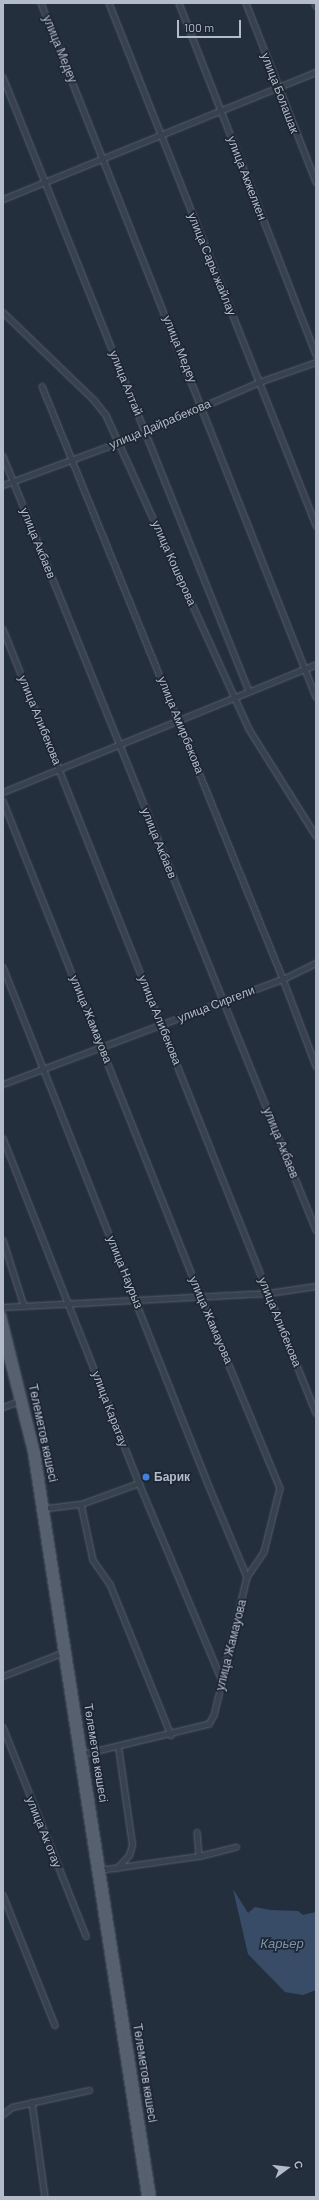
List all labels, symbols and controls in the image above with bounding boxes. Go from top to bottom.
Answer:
scale bar [179,12,243,38]
street label: улица Медеу [40,13,80,85]
text: 100 m [184,20,214,34]
street label: улица Болашак [258,51,302,135]
street label: улица Акжелкен [224,134,270,222]
street label: улица Сары жайлау [185,211,239,317]
street label: улица Медеу [160,313,200,385]
street label: улица Алтай [106,348,146,418]
street label: улица Дайрабекова [107,396,213,452]
street label: улица Акбаев [17,505,59,581]
street label: улица Кошерова [149,518,199,608]
street label: улица Алибекова [15,673,65,767]
street label: улица Амирбекова [155,674,207,776]
street label: улица Акбаев [138,805,180,881]
street label: улица Жамауова [67,973,115,1065]
street label: улица Алибекова [135,973,185,1067]
street label: улица Сиргели [175,983,257,1025]
street label: улица Акбаев [260,1105,302,1181]
street label: улица Наурыз [104,1233,146,1311]
street label: улица Жамауова [186,1274,236,1366]
street label: улица Алибекова [255,1275,305,1369]
street label: улица Каратау [89,1369,131,1449]
street label: Төлеметов көшесі [26,1383,60,1483]
place label: Барик [154,1470,190,1484]
marker: Барик [141,1472,151,1482]
street label: улица Жамауова [213,1598,249,1692]
street label: Төлеметов көшесі [81,1703,111,1803]
street label: улица Ак отау [23,1794,65,1870]
water label: Карьер [260,1935,304,1951]
street label: Төлеметов көшесі [130,2023,160,2123]
north arrow [267,2148,307,2188]
text: С [292,2159,306,2170]

